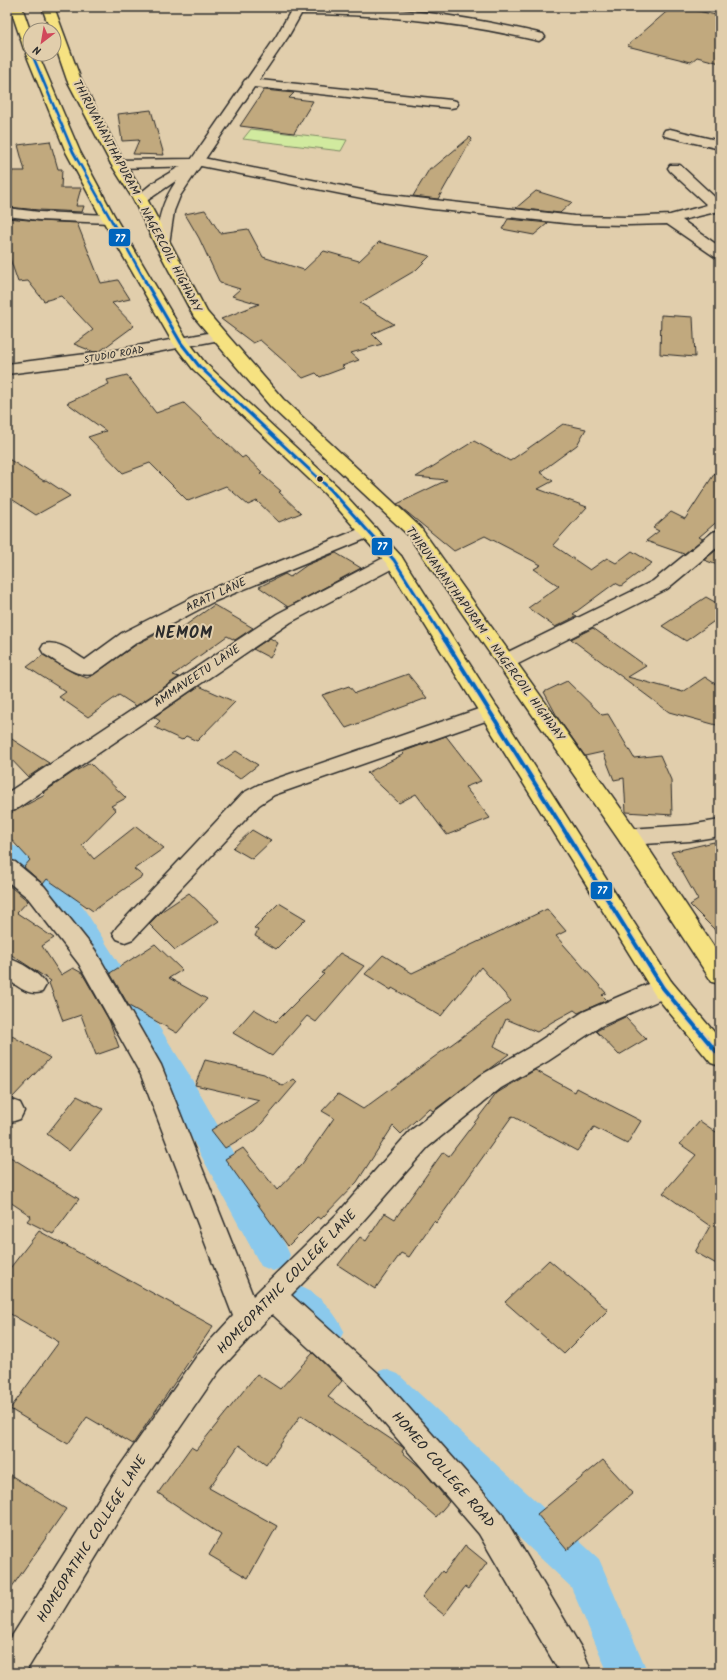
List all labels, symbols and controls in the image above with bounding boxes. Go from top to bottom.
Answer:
north arrow [22,22,62,62]
text: N [30,40,45,59]
street label: THIRUVANANTHAPURAM - NAGERCOIL HIGHWAY [67,76,207,317]
line badge: 77 [108,228,131,247]
text: 77 [115,230,126,248]
street label: STUDIO ROAD [83,342,146,368]
unlabelled marker [315,474,325,484]
street label: THIRUVANANTHAPURAM - NAGERCOIL HIGHWAY [401,523,570,746]
line badge: 77 [371,537,393,556]
text: 77 [377,538,388,556]
street label: ARATI LANE [182,572,251,617]
district label: NEMOM [155,621,213,646]
street label: AMMAVEETU LANE [150,639,245,712]
line badge: 77 [590,881,613,900]
text: 77 [597,882,608,900]
street label: HOMEOPATHIC COLLEGE LANE [212,1204,363,1359]
street label: HOMEO COLLEGE ROAD [386,1407,500,1533]
street label: HOMEOPATHIC COLLEGE LANE [31,1450,153,1627]

